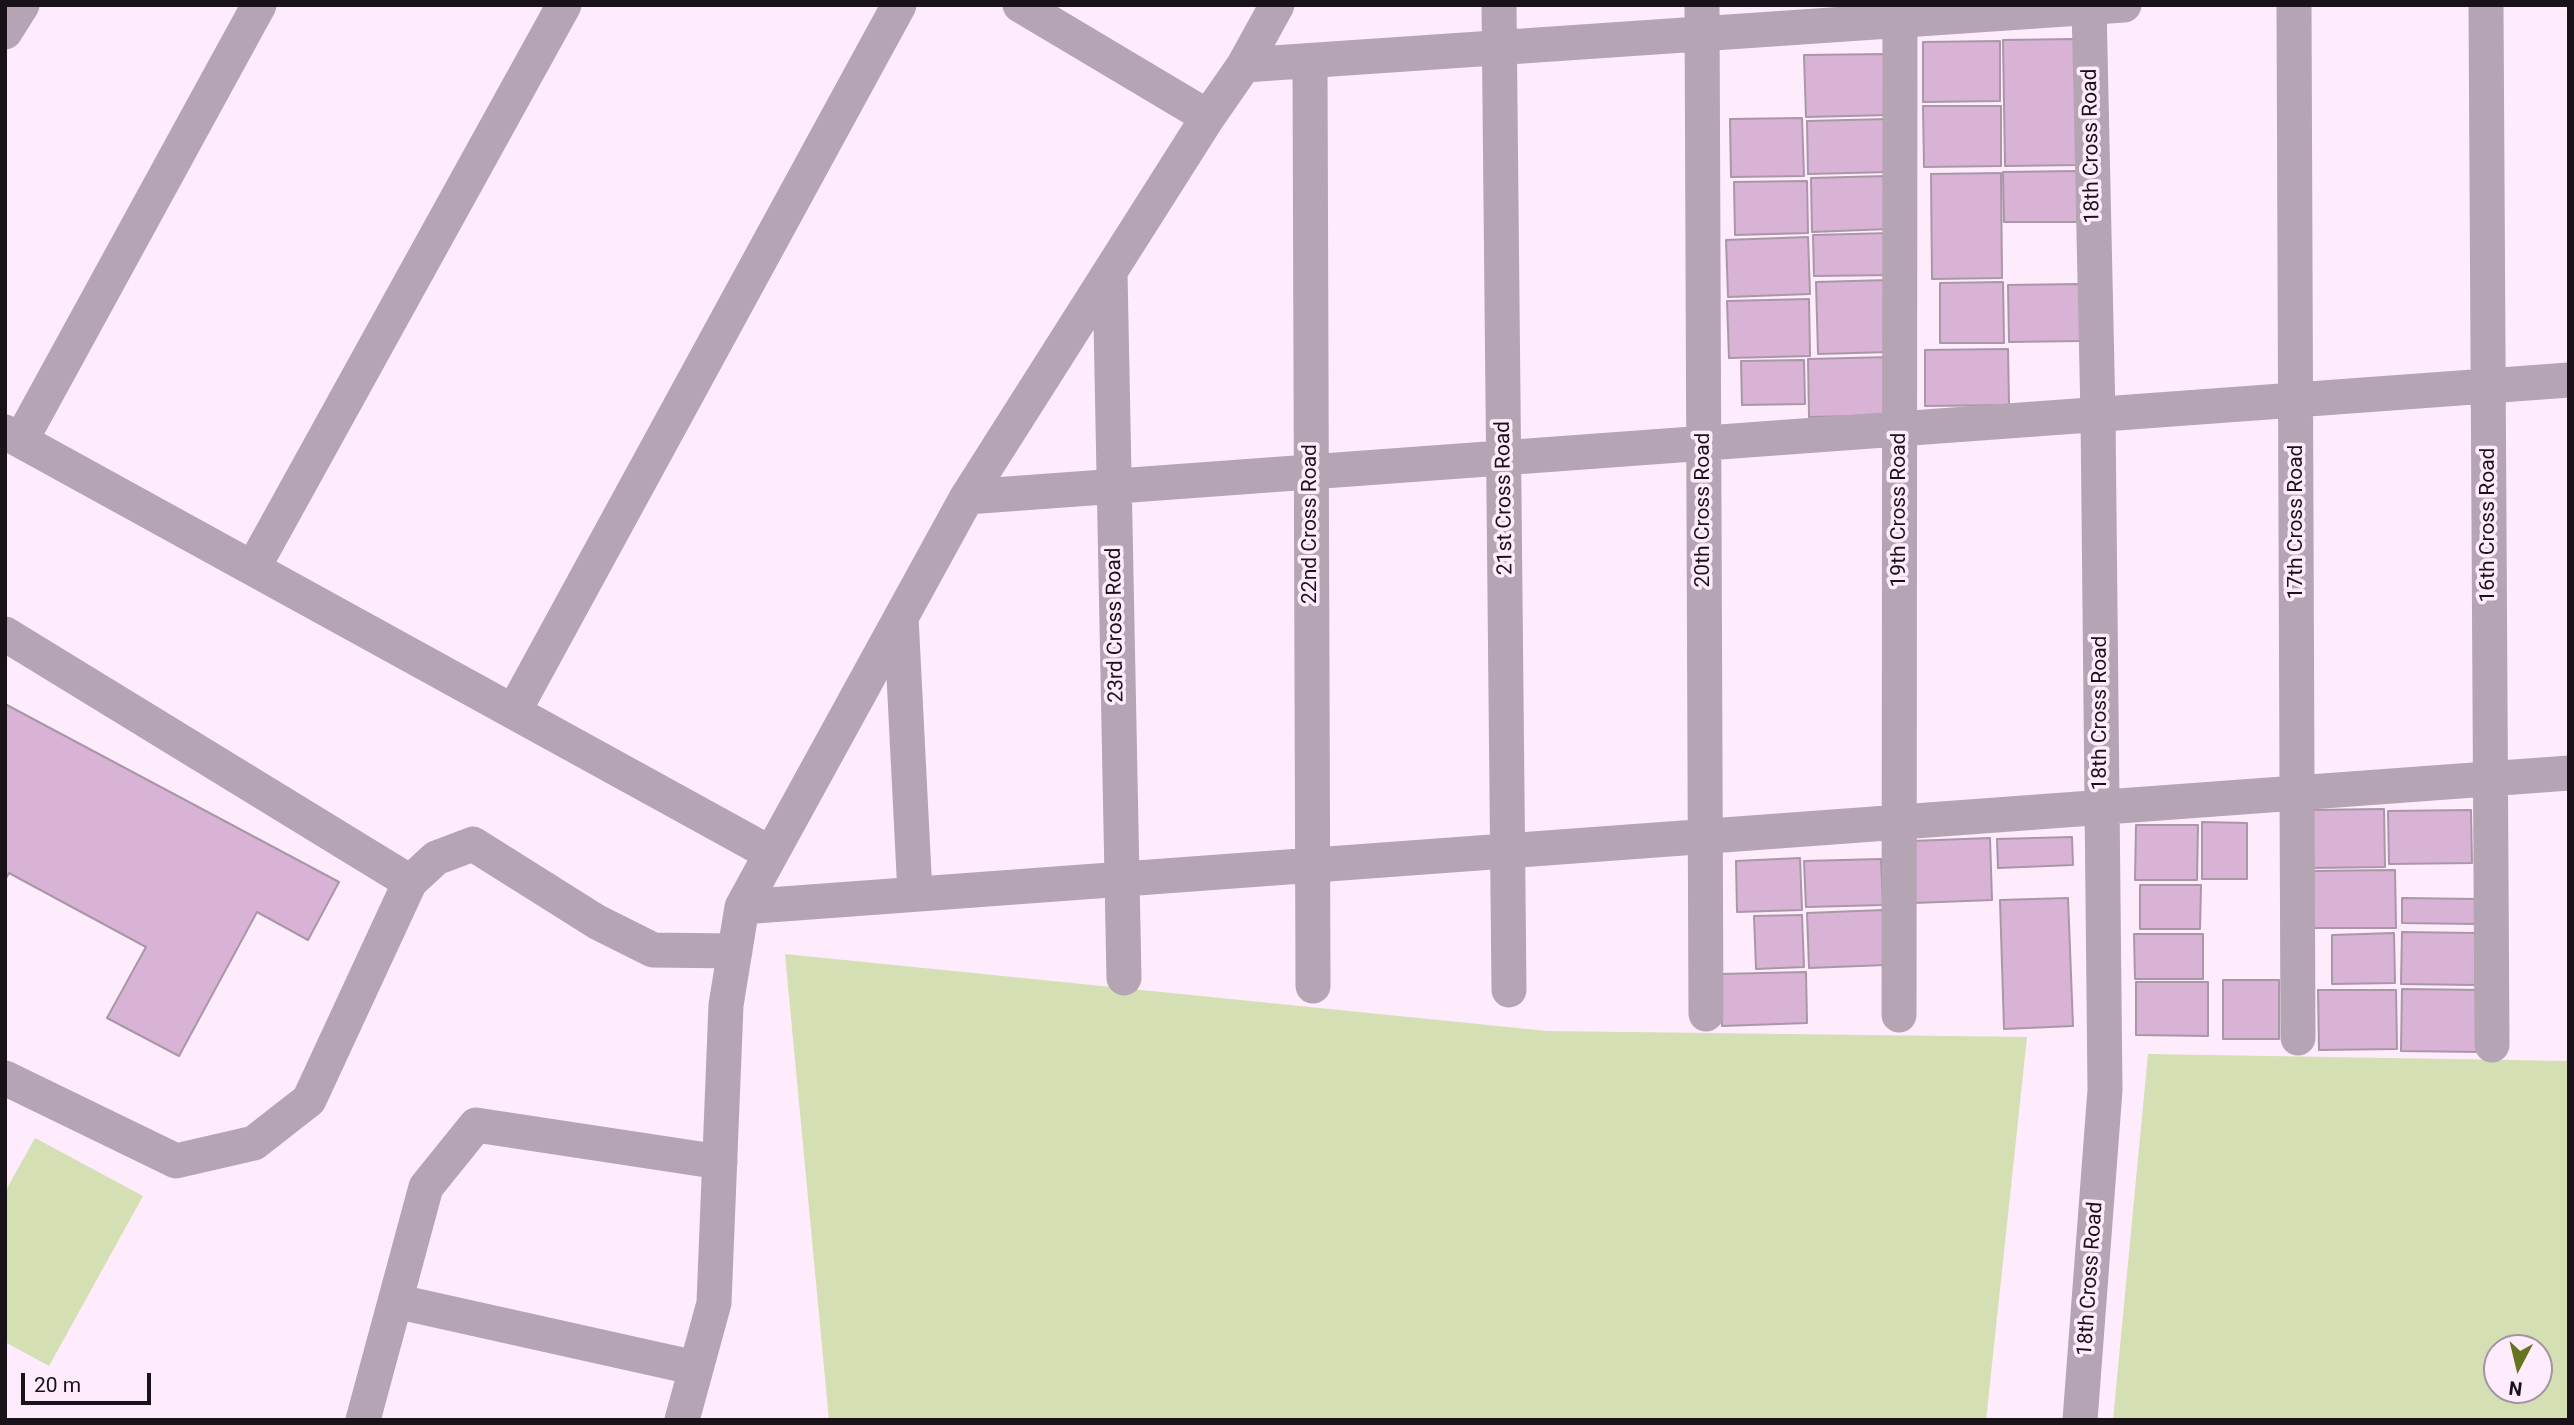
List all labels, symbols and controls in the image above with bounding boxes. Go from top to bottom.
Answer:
street label: 18th Cross Road [2078,68,2106,224]
street label: 21st Cross Road [1491,421,1519,575]
street label: 20th Cross Road [1691,433,1717,587]
street label: 19th Cross Road [1887,433,1913,587]
street label: 22nd Cross Road [1298,444,1324,604]
street label: 17th Cross Road [2284,445,2310,599]
street label: 16th Cross Road [2476,448,2502,602]
street label: 23rd Cross Road [1102,547,1130,703]
street label: 18th Cross Road [2088,636,2114,790]
street label: 18th Cross Road [2073,1201,2109,1357]
north arrow [2483,1334,2553,1404]
scale bar [24,1358,154,1402]
text: 20 m [34,1373,81,1397]
text: N [2508,1376,2524,1401]

